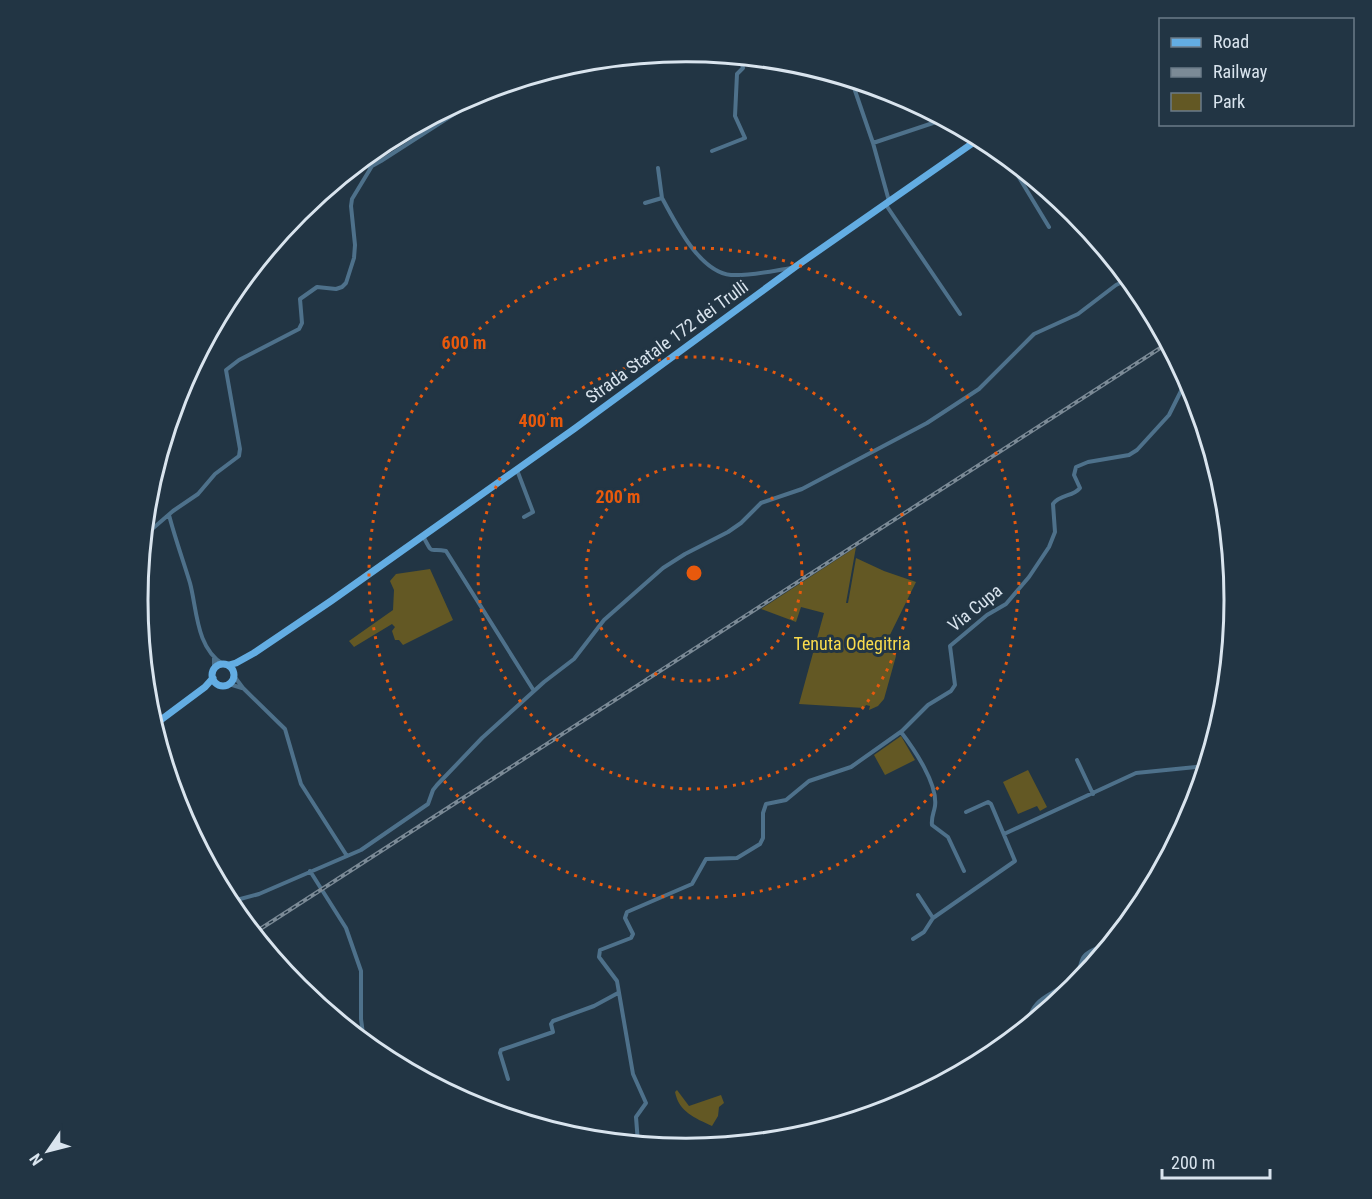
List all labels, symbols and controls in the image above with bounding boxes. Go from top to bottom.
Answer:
legend [1159,18,1354,126]
text: Road [1213,31,1249,52]
text: Railway [1213,61,1268,82]
text: Park [1213,91,1245,112]
street label: Strada Statale 172 dei Trulli [581,276,752,408]
text: 600 m [442,332,486,353]
text: 400 m [519,410,563,431]
text: 200 m [596,486,640,507]
centre of rings [684,563,704,583]
street label: Via Cupa [943,580,1006,636]
park label: Tenuta Odegitria [793,633,911,654]
north arrow [18,1121,78,1181]
scale bar [1162,1142,1270,1180]
text: N [26,1150,47,1169]
text: 200 m [1171,1152,1215,1173]

